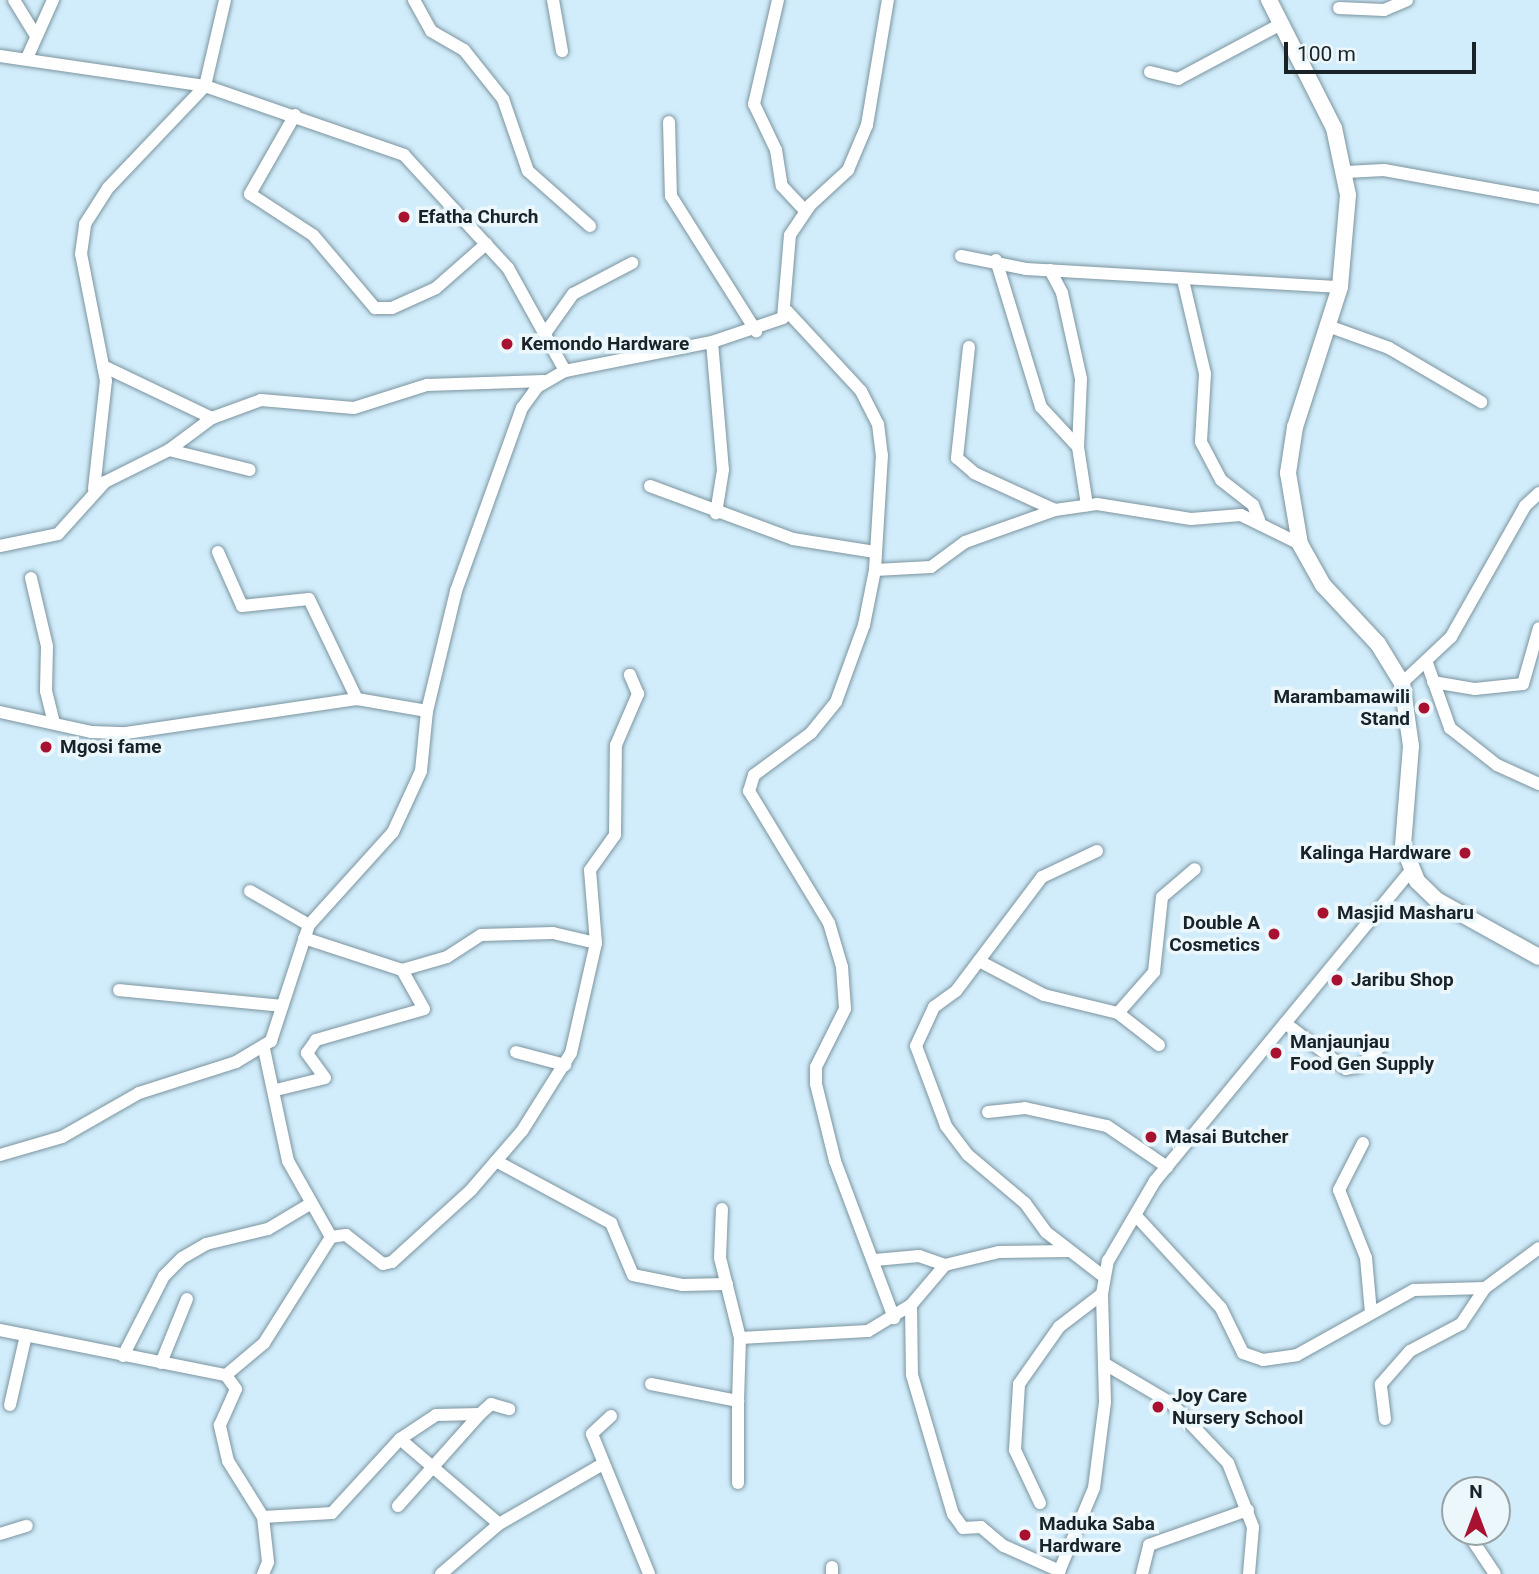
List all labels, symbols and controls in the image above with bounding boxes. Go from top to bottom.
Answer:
scale bar [1287,28,1480,72]
text: 100 m [1297,42,1356,66]
place label: Efatha Church [418,206,538,228]
marker: Efatha Church [396,209,412,225]
place label: Kemondo Hardware [521,333,689,355]
marker: Kemondo Hardware [499,336,515,352]
place label: Marambamawili Stand [1273,686,1410,730]
marker: Marambamawili Stand [1416,700,1432,716]
place label: Mgosi fame [60,736,161,758]
marker: Mgosi fame [38,739,54,755]
place label: Kalinga Hardware [1300,842,1451,864]
marker: Kalinga Hardware [1457,845,1473,861]
place label: Masjid Masharu [1337,902,1474,924]
marker: Masjid Masharu [1315,905,1331,921]
place label: Double A Cosmetics [1169,912,1260,956]
marker: Double A Cosmetics [1266,926,1282,942]
place label: Jaribu Shop [1351,969,1454,991]
marker: Jaribu Shop [1329,972,1345,988]
place label: Manjaunjau Food Gen Supply [1290,1031,1434,1075]
marker: Manjaunjau Food Gen Supply [1268,1045,1284,1061]
place label: Masai Butcher [1165,1126,1288,1148]
marker: Masai Butcher [1143,1129,1159,1145]
place label: Joy Care Nursery School [1172,1385,1303,1429]
marker: Joy Care Nursery School [1150,1399,1166,1415]
north arrow [1441,1476,1511,1546]
text: N [1469,1480,1483,1503]
place label: Maduka Saba Hardware [1039,1513,1155,1557]
marker: Maduka Saba Hardware [1017,1527,1033,1543]

